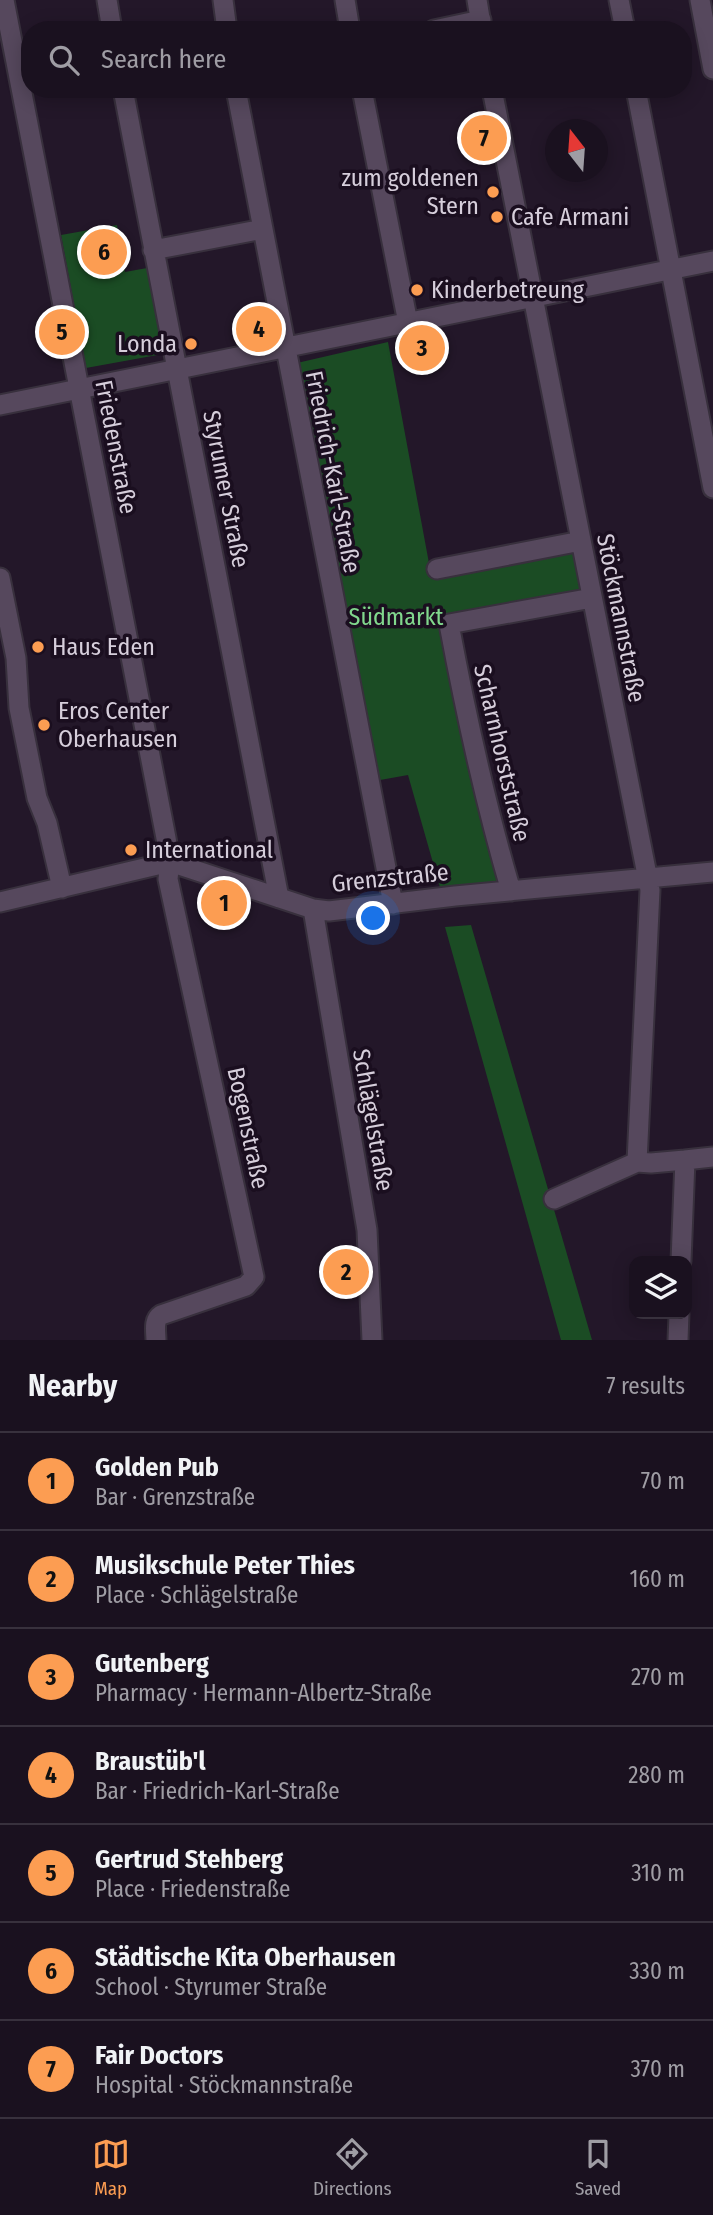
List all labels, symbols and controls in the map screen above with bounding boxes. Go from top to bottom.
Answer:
search box [21,21,692,98]
icon: search [45,41,83,79]
text: Search here [101,44,226,75]
pin: 7 [461,112,507,164]
north arrow [545,119,608,182]
place label: zum goldenen Stern [341,164,479,220]
marker: zum goldenen Stern [485,184,501,200]
place label: Cafe Armani [511,203,629,231]
marker: Cafe Armani [489,209,505,225]
pin: 6 [81,226,127,278]
place label: Kinderbetreung [431,276,585,304]
marker: Kinderbetreung [409,282,425,298]
pin: 4 [236,303,282,355]
pin: 5 [39,306,85,358]
pin: 3 [399,322,445,374]
place label: Londa [117,330,177,358]
marker: Londa [183,336,199,352]
street label: Friedrich-Karl-Straße [300,368,366,576]
street label: Friedenstraße [89,378,143,516]
street label: Styrumer Straße [197,408,255,570]
street label: Stöckmannstraße [591,531,651,705]
park label: Südmarkt [349,603,444,631]
place label: Haus Eden [52,633,155,661]
marker: Haus Eden [30,639,46,655]
street label: Scharnhorststraße [468,662,536,844]
place label: Eros Center Oberhausen [58,697,178,753]
marker: Eros Center Oberhausen [36,717,52,733]
place label: International [145,836,273,864]
marker: International [123,842,139,858]
street label: Grenzstraße [330,858,450,898]
pin: 1 [201,877,247,929]
your location [356,901,390,935]
street label: Schlägelstraße [347,1047,399,1193]
street label: Bogenstraße [221,1065,275,1191]
pin: 2 [323,1246,369,1298]
map controls [629,1256,692,1319]
button: layers [629,1256,692,1319]
text: Nearby [28,1368,117,1404]
text: 7 results [606,1372,685,1400]
text: Golden Pub [95,1452,219,1483]
text: 1 [46,1467,56,1495]
text: 70 m [641,1467,685,1495]
text: Bar · Grenzstraße [95,1483,255,1511]
text: Musikschule Peter Thies [95,1550,355,1581]
text: 2 [46,1565,56,1593]
text: 160 m [630,1565,685,1593]
text: Place · Schlägelstraße [95,1581,298,1609]
text: Gutenberg [95,1648,209,1679]
text: 3 [46,1663,56,1691]
text: 270 m [631,1663,685,1691]
text: Pharmacy · Hermann-Albertz-Straße [95,1679,432,1707]
text: Braustüb'l [95,1746,206,1777]
text: 4 [45,1761,57,1789]
text: 280 m [628,1761,685,1789]
text: Bar · Friedrich-Karl-Straße [95,1777,340,1805]
text: Gertrud Stehberg [95,1844,283,1875]
text: 5 [45,1859,57,1887]
text: 310 m [631,1859,685,1887]
text: Place · Friedenstraße [95,1875,290,1903]
text: Städtische Kita Oberhausen [95,1942,396,1973]
text: 6 [45,1957,57,1985]
text: 330 m [629,1957,685,1985]
text: School · Styrumer Straße [95,1973,327,2001]
text: Fair Doctors [95,2040,223,2071]
text: 7 [46,2055,56,2083]
text: 370 m [631,2055,685,2083]
text: Hospital · Stöckmannstraße [95,2071,353,2099]
tab: Map [92,2135,130,2200]
tab: Directions [313,2135,392,2200]
tab: Saved [575,2135,621,2200]

